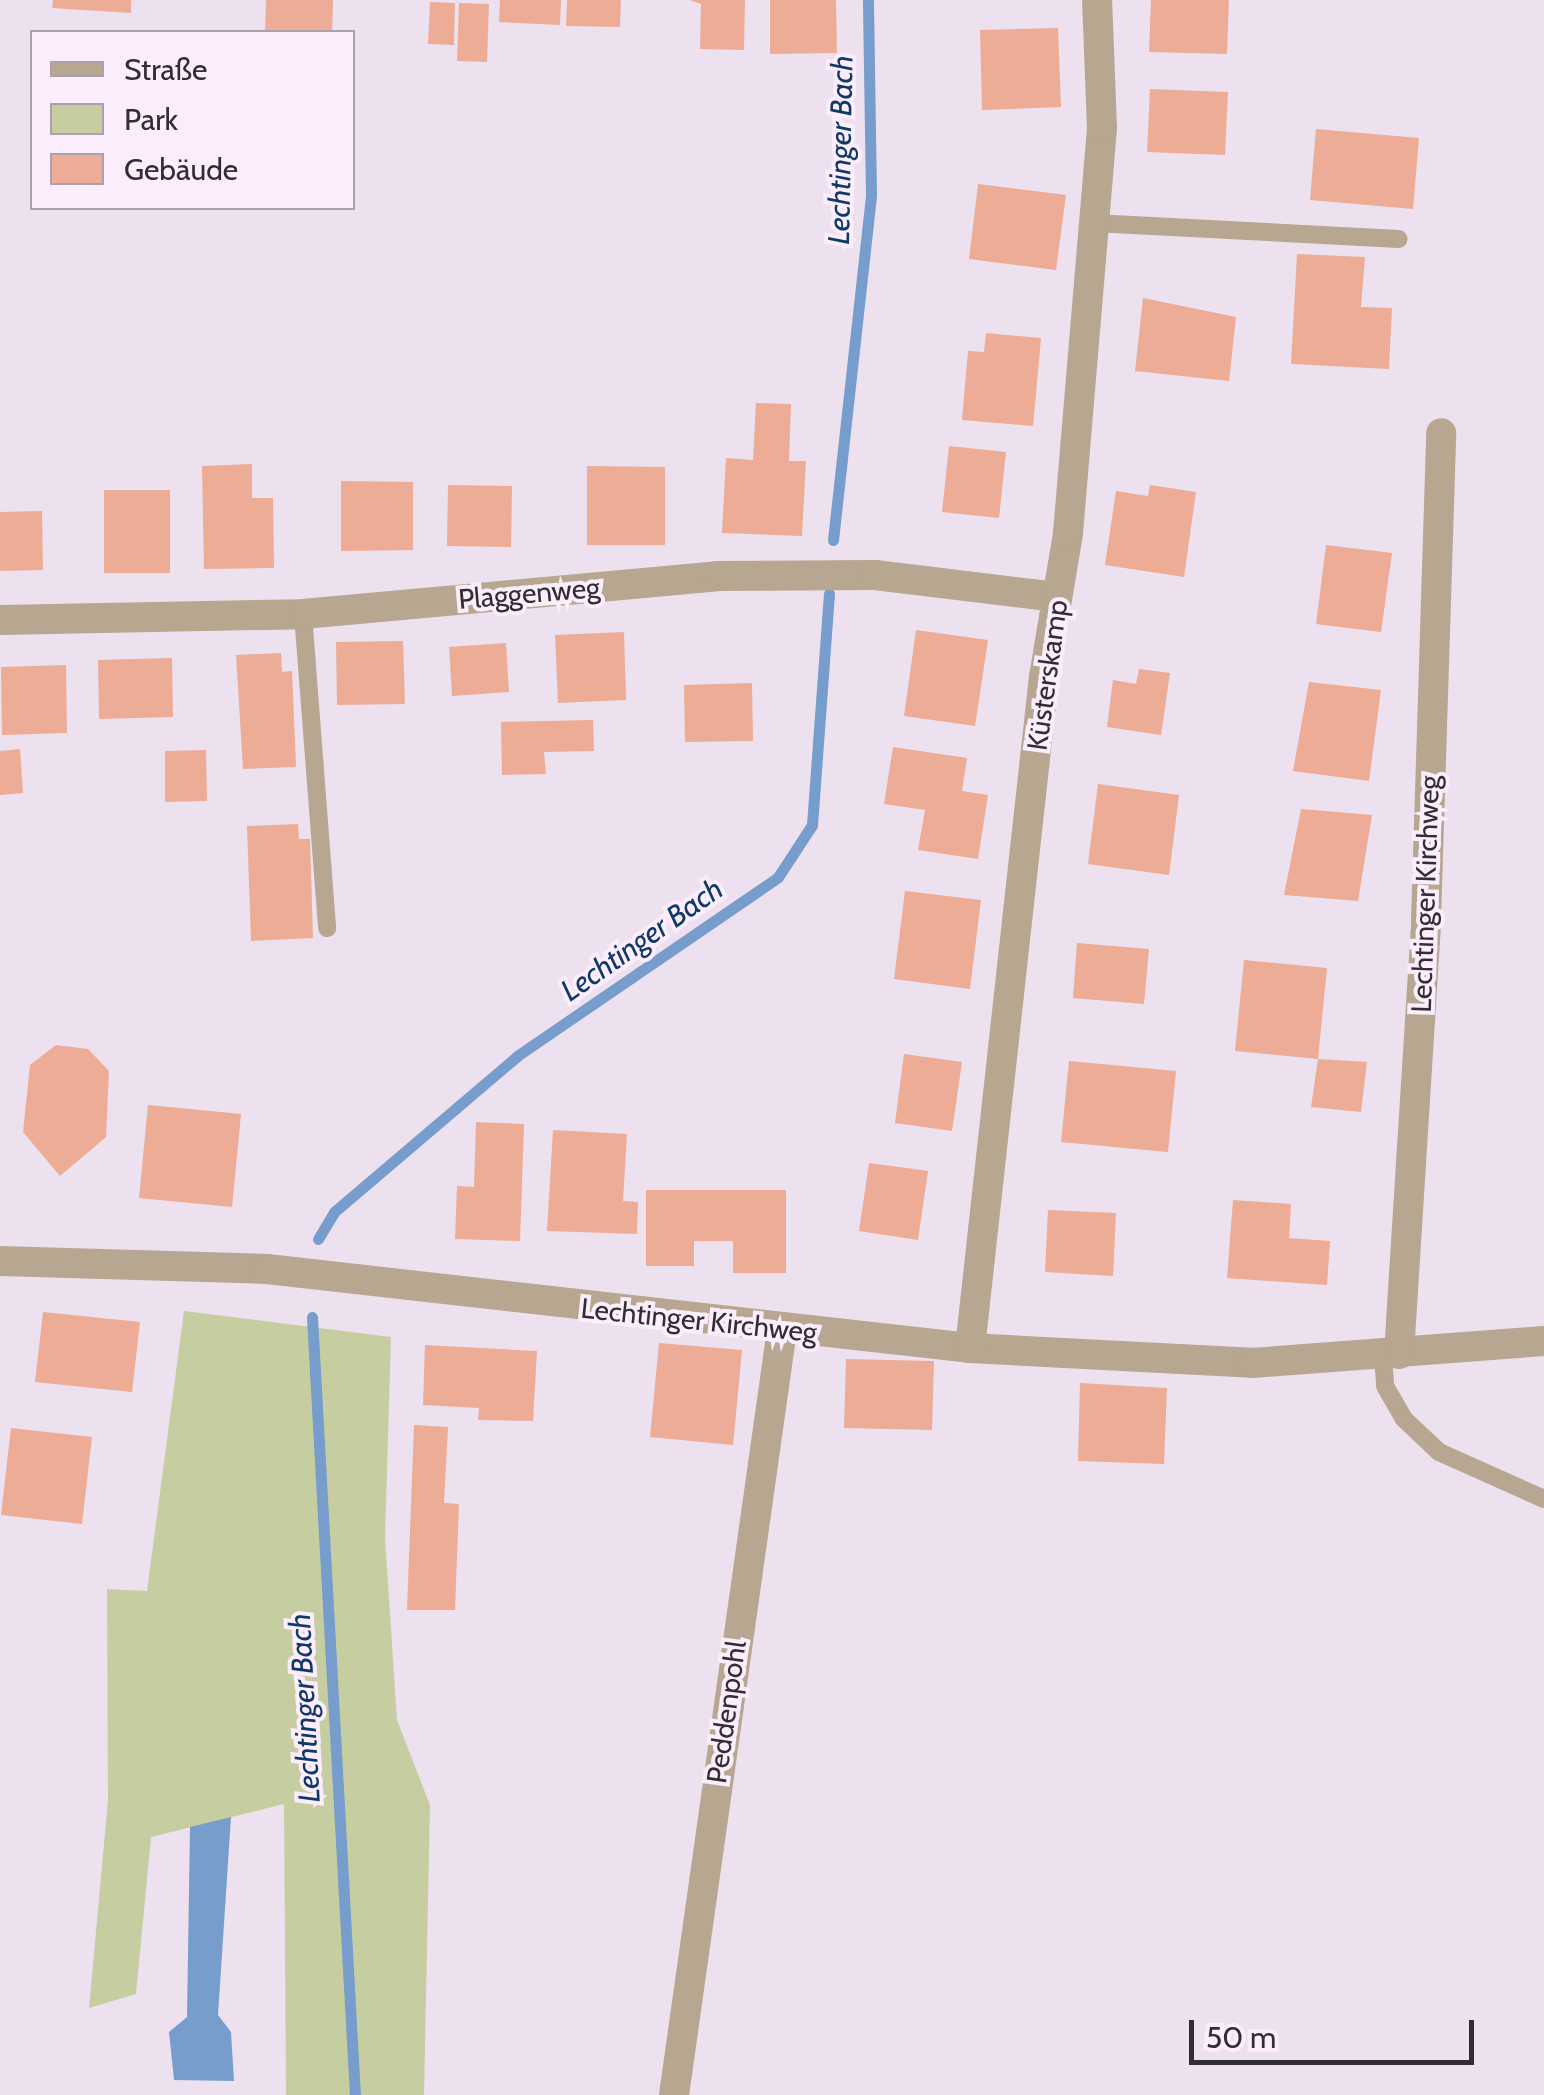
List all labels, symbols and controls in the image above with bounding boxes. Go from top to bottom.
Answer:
legend [30,30,355,210]
text: Straße [124,51,207,88]
water label: Lechtinger Bach [821,55,861,245]
text: Park [124,101,178,138]
text: Gebäude [124,151,238,188]
street label: Plaggenweg [457,570,601,616]
street label: Küsterskamp [1020,598,1074,752]
street label: Lechtinger Kirchweg [1404,775,1446,1013]
water label: Lechtinger Bach [554,871,730,1009]
street label: Lechtinger Kirchweg [579,1291,819,1349]
water label: Lechtinger Bach [282,1613,328,1803]
street label: Peddenpohl [699,1638,753,1786]
scale bar [1194,2000,1479,2062]
text: 50 m [1206,2019,1276,2056]

